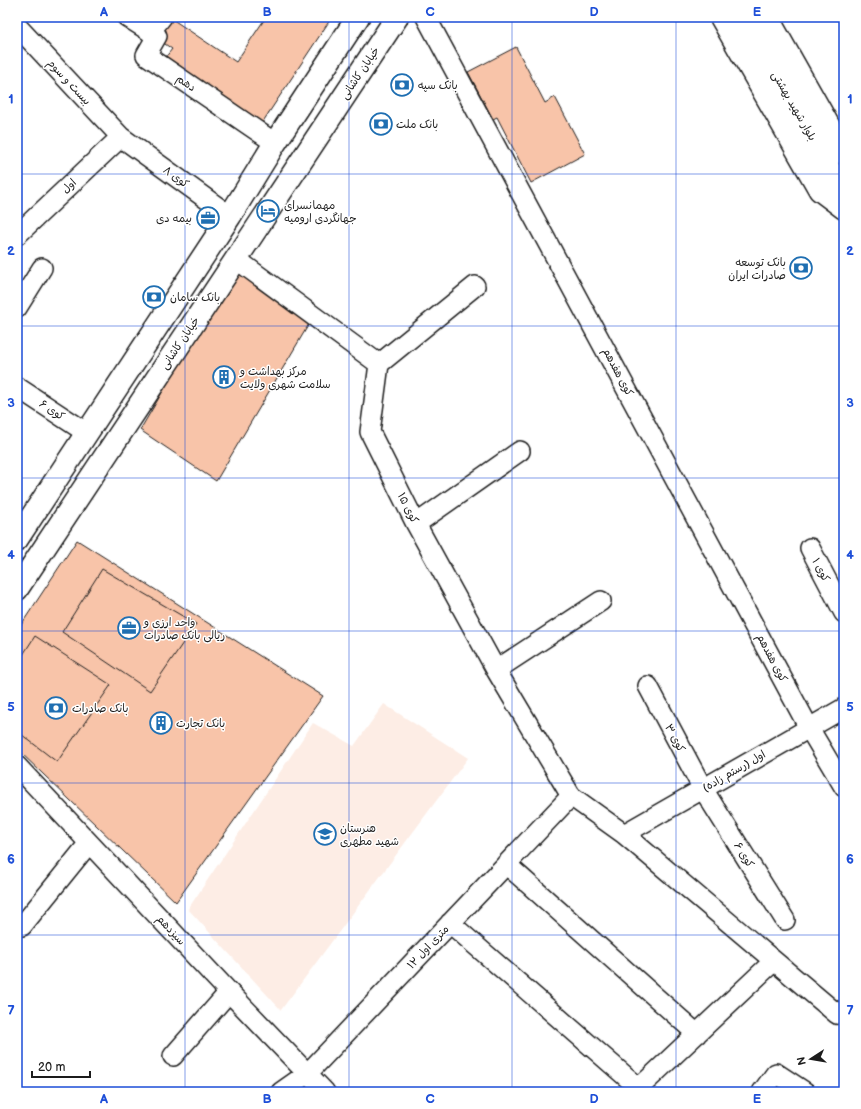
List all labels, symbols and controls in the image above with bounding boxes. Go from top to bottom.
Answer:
text: A [99,4,108,20]
text: B [262,4,272,20]
text: C [425,4,435,20]
text: D [589,4,599,20]
text: E [753,4,762,20]
street label: خیابان کاشانی [338,44,383,102]
street label: بیست و سوم [43,56,93,109]
street label: بلوار شهید بهشتی [768,69,819,143]
street label: دهم [173,72,198,96]
bank icon: بانک سپه [389,72,415,98]
place label: بانک سپه [418,79,458,93]
text: 1 [8,91,14,107]
text: 1 [847,91,853,107]
bank icon: بانک ملت [368,111,394,137]
place label: بانک ملت [396,118,438,132]
street label: کوی ۸ [160,163,192,192]
street label: اول [59,176,79,196]
hotel icon: مهمانسرای جهانگردى ارومیه [255,198,281,224]
place label: مهمانسرای جهانگردى ارومیه [284,199,357,225]
office icon: بیمه دی [195,205,221,231]
place label: بیمه دی [156,212,192,226]
text: 2 [7,243,15,259]
text: 2 [846,243,854,259]
bank icon: بانک توسعه صادرات ایران [788,255,814,281]
place label: بانک توسعه صادرات ایران [728,256,786,282]
bank icon: بانک سامان [141,284,167,310]
place label: بانک سامان [170,291,220,305]
street label: خیابان کاشانی [158,314,203,372]
street label: کوی هفدهم [598,346,636,400]
building icon: مرکز بهداشت و سلامت شهری ولایت [211,364,237,390]
place label: مرکز بهداشت و سلامت شهری ولایت [239,365,331,391]
text: 3 [7,395,15,411]
text: 3 [846,395,854,411]
street label: کوی ۶ [36,397,67,424]
street label: کوی ۱۵ [394,491,421,526]
text: 4 [7,547,15,563]
text: 4 [846,547,854,563]
street label: کوی ۱ [809,556,833,585]
office icon: واحد ارزی و ریالی بانک صادرات [116,615,142,641]
place label: واحد ارزی و ریالی بانک صادرات [143,616,225,643]
street label: کوی هفدهم [752,632,790,686]
bank icon: بانک صادرات [43,695,69,721]
text: 5 [7,699,15,715]
text: 5 [846,699,854,715]
place label: بانک صادرات [72,702,128,716]
building icon: بانک تجارت [148,710,174,736]
place label: بانک تجارت [176,717,225,731]
street label: کوی ۳ [661,722,688,755]
street label: اول (رستم زاده) [700,748,769,796]
school or university icon: هنرستان شهید مطهری [312,821,338,847]
place label: هنرستان شهید مطهری [340,822,399,848]
street label: کوی ۶ [730,840,757,871]
text: 6 [7,851,15,867]
text: 6 [846,851,854,867]
street label: سیزدهم [152,912,188,949]
street label: ۱۲ متری اول [404,922,452,972]
text: 7 [7,1003,15,1019]
text: 7 [846,1003,854,1019]
north arrow [791,1039,831,1079]
scale bar [32,1053,90,1079]
text: N [794,1056,809,1066]
text: 20 m [38,1060,65,1075]
text: A [99,1091,108,1107]
text: B [262,1091,272,1107]
text: C [425,1091,435,1107]
text: D [589,1091,599,1107]
text: E [753,1091,762,1107]

